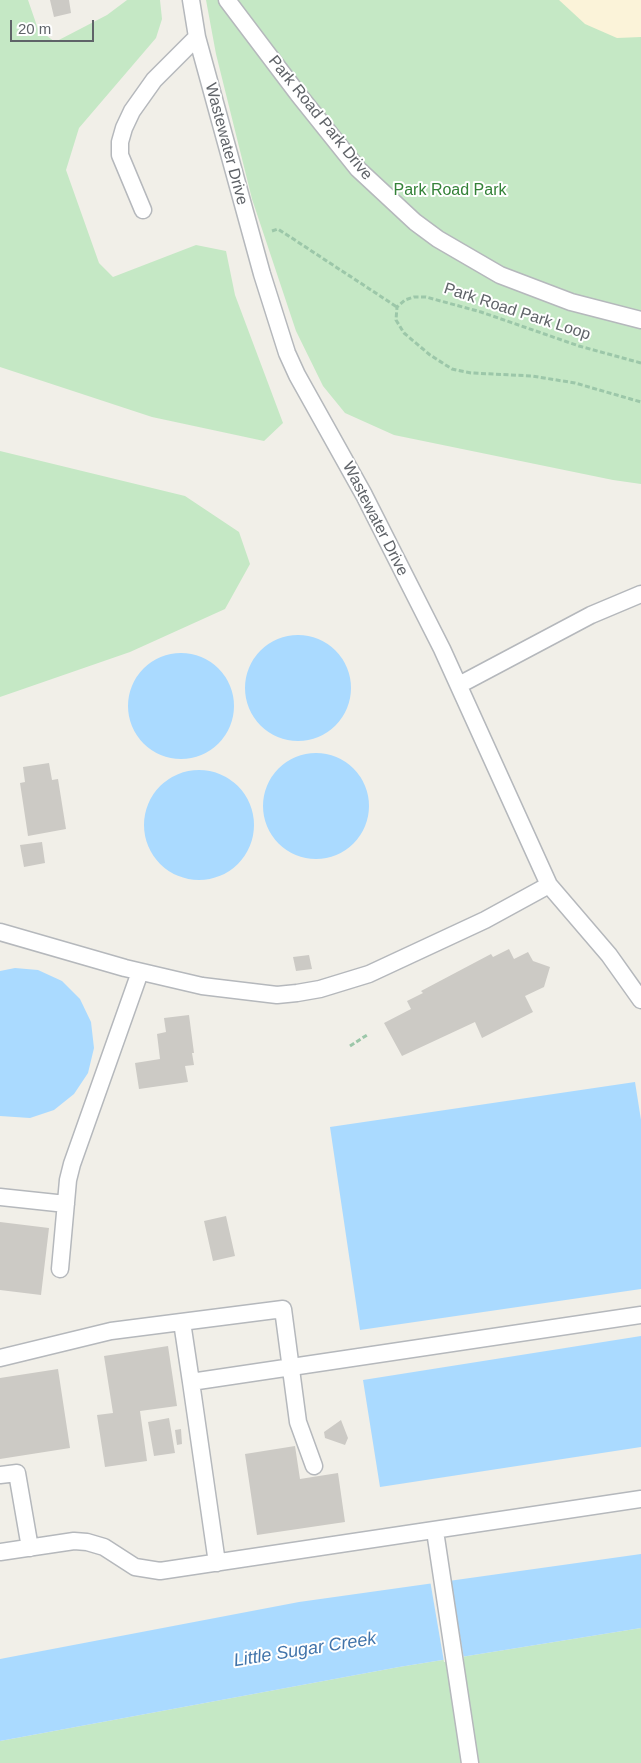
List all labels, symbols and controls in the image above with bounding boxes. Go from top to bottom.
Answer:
scale bar [12,10,96,42]
text: 20 m [18,20,51,37]
street label: Park Road Park Drive [264,52,376,184]
street label: Wastewater Drive [200,81,252,207]
park label: Park Road Park [394,181,506,201]
street label: Park Road Park Loop [441,279,593,345]
street label: Wastewater Drive [338,459,412,579]
water label: Little Sugar Creek [232,1628,378,1672]

